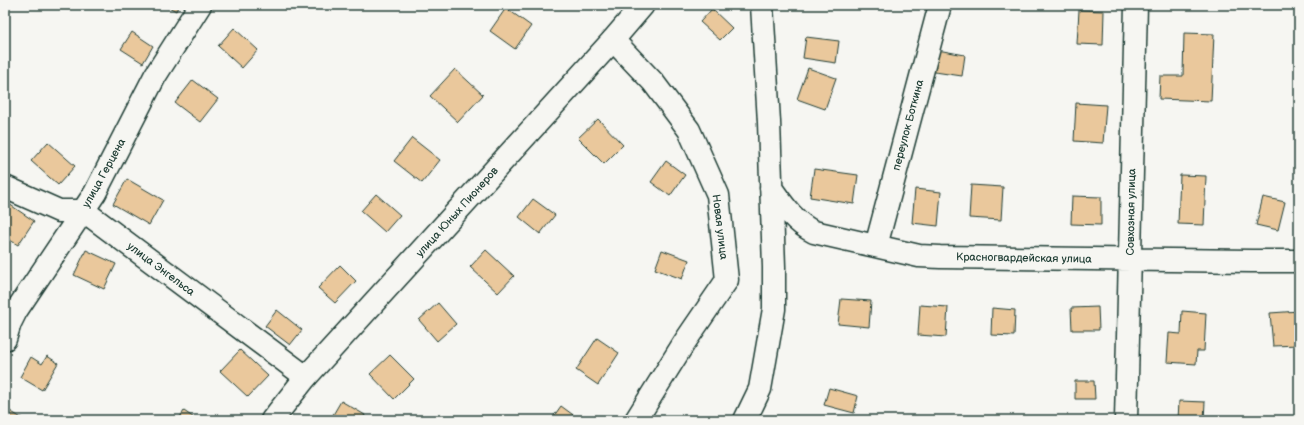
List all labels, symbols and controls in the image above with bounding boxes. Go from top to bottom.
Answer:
street label: переулок Боткина [890,78,927,172]
street label: улица Герцена [80,136,129,210]
street label: улица Юных Пионеров [413,164,501,260]
street label: Совхозная улица [1124,168,1138,256]
street label: Новая улица [710,194,731,261]
street label: улица Энгельса [125,239,198,299]
street label: Красногвардейская улица [956,250,1092,266]

